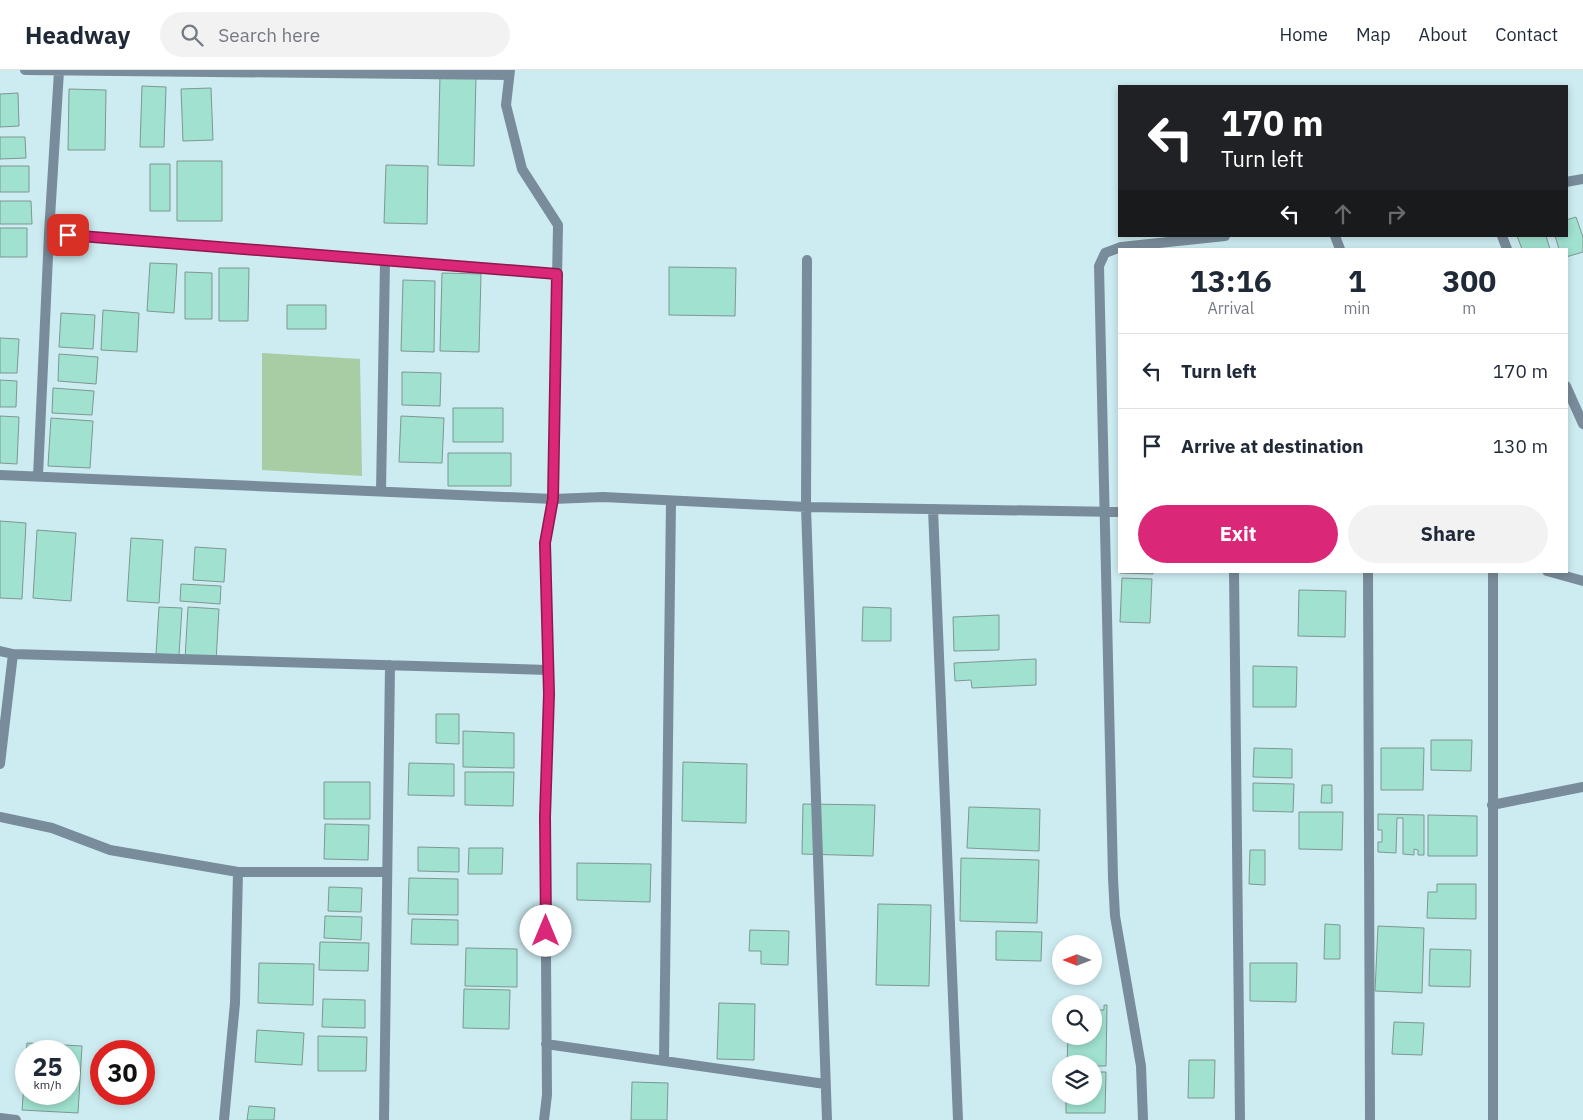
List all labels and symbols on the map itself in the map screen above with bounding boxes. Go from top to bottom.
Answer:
pin [47,214,89,256]
position arrow [519,904,571,956]
north arrow [1052,935,1102,985]
speed limit sign: 30 [90,1040,155,1105]

